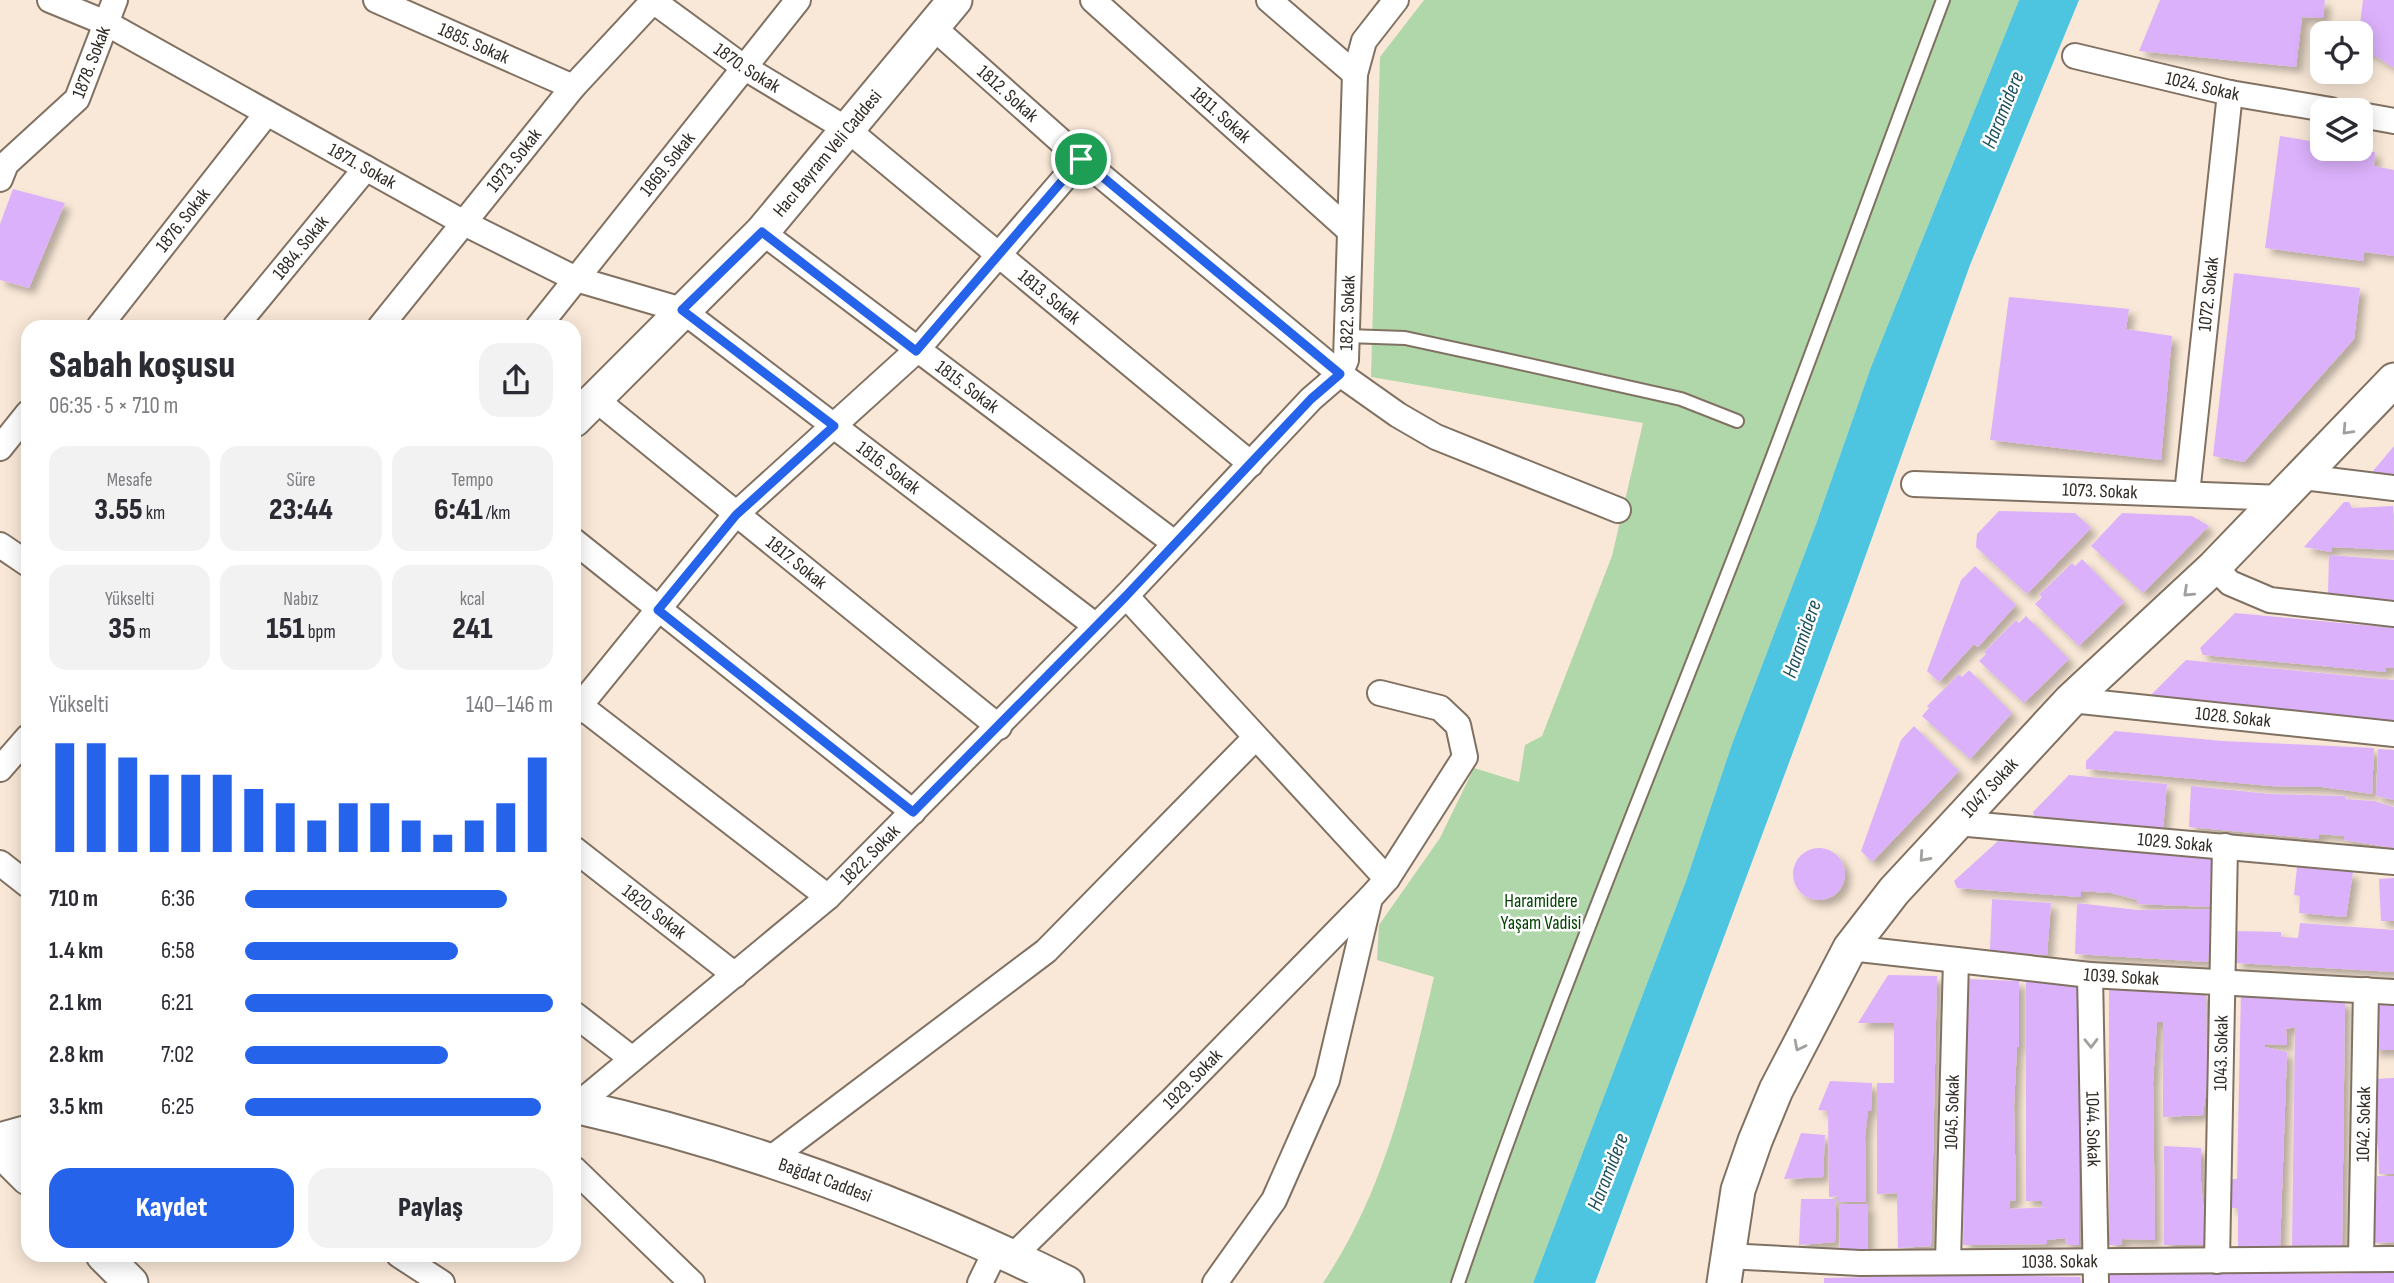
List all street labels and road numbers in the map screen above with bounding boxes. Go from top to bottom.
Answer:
street label: 1885. Sokak [435,17,514,69]
street label: 1878. Sokak [67,22,116,101]
street label: 1870. Sokak [709,38,785,98]
street label: 1812. Sokak [972,60,1044,127]
street label: 1024. Sokak [2163,66,2242,106]
street label: 1811. Sokak [1186,82,1256,149]
street label: Hacı Bayram Veli Caddesi [768,85,887,222]
street label: 1973. Sokak [482,123,547,197]
street label: 1869. Sokak [635,127,700,201]
street label: 1871. Sokak [324,138,401,195]
street label: 1876. Sokak [151,183,216,257]
street label: 1884. Sokak [267,210,334,284]
street label: 1072. Sokak [2193,255,2224,333]
street label: 1813. Sokak [1014,264,1086,330]
street label: 1822. Sokak [1335,274,1360,351]
street label: 1815. Sokak [931,355,1004,419]
street label: 1816. Sokak [852,436,925,500]
street label: 1073. Sokak [2062,478,2139,504]
street label: 1817. Sokak [761,531,832,595]
street label: 1028. Sokak [2194,702,2273,733]
street label: 1047. Sokak [1956,752,2024,822]
street label: 1822. Sokak [835,819,905,890]
street label: 1029. Sokak [2137,828,2214,857]
street label: 1820. Sokak [618,880,692,945]
street label: 1039. Sokak [2082,963,2161,990]
street label: 1043. Sokak [2209,1014,2233,1091]
street label: 1929. Sokak [1158,1044,1228,1114]
street label: 1045. Sokak [1939,1073,1964,1150]
street label: 1042. Sokak [2351,1085,2376,1162]
street label: 1044. Sokak [2081,1091,2105,1168]
street label: Bağdat Caddesi [775,1153,875,1208]
street label: 1038. Sokak [2022,1250,2099,1273]

